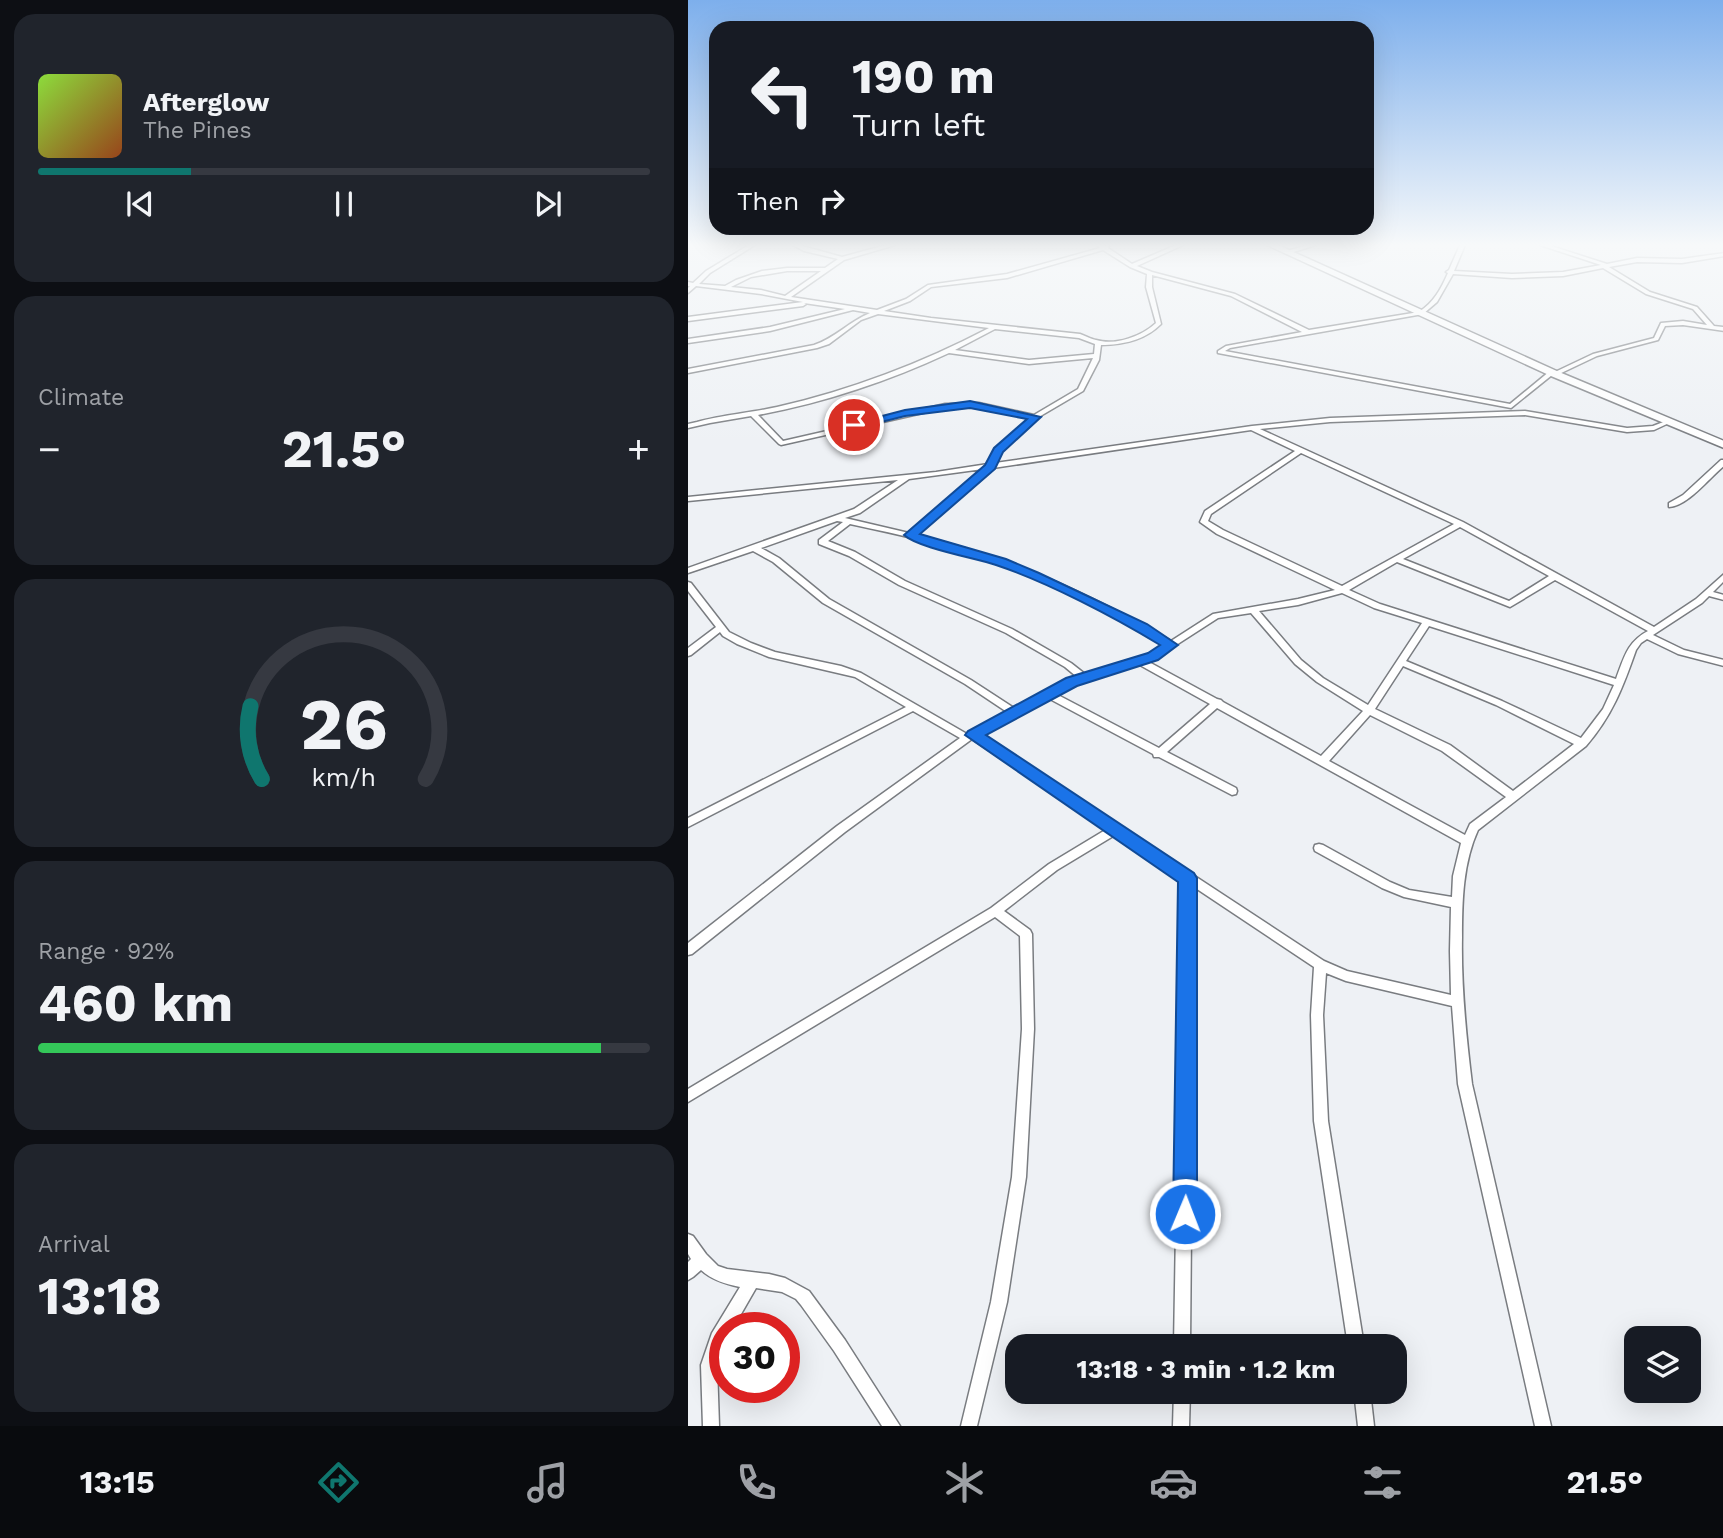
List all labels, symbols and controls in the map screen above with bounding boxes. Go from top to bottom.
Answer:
text: 190 m [852,47,995,105]
icon: left [737,49,828,140]
text: Afterglow [143,87,269,117]
text: Turn left [852,106,985,144]
text: The Pines [143,117,252,144]
icon: right [813,182,851,220]
icon: previous [121,185,159,223]
icon: pause [325,185,363,223]
icon: next [529,185,567,223]
text: Then [737,186,799,216]
text: Climate [38,384,124,411]
pin [824,395,884,455]
icon: arrive [835,406,873,444]
text: 21.5° [282,419,406,480]
text: − [38,427,61,471]
text: + [627,427,650,471]
text: 26 [300,681,388,767]
text: km/h [312,763,376,792]
text: Range · 92% [38,938,174,965]
text: 460 km [38,973,233,1034]
position arrow [1148,1177,1222,1251]
text: Arrival [38,1231,110,1258]
text: 13:18 [38,1266,162,1327]
speed limit sign: 30 [709,1312,800,1403]
map controls [1624,1326,1701,1403]
button: layers [1624,1326,1701,1403]
text: 13:18 · 3 min · 1.2 km [1076,1354,1336,1384]
icon: directions [314,1458,363,1507]
icon: music [523,1458,572,1507]
icon: phone [732,1458,781,1507]
icon: climate [940,1458,989,1507]
icon: car [1149,1458,1198,1507]
icon: filters [1358,1458,1407,1507]
text: 13:15 [80,1463,155,1501]
text: 21.5° [1566,1463,1643,1501]

